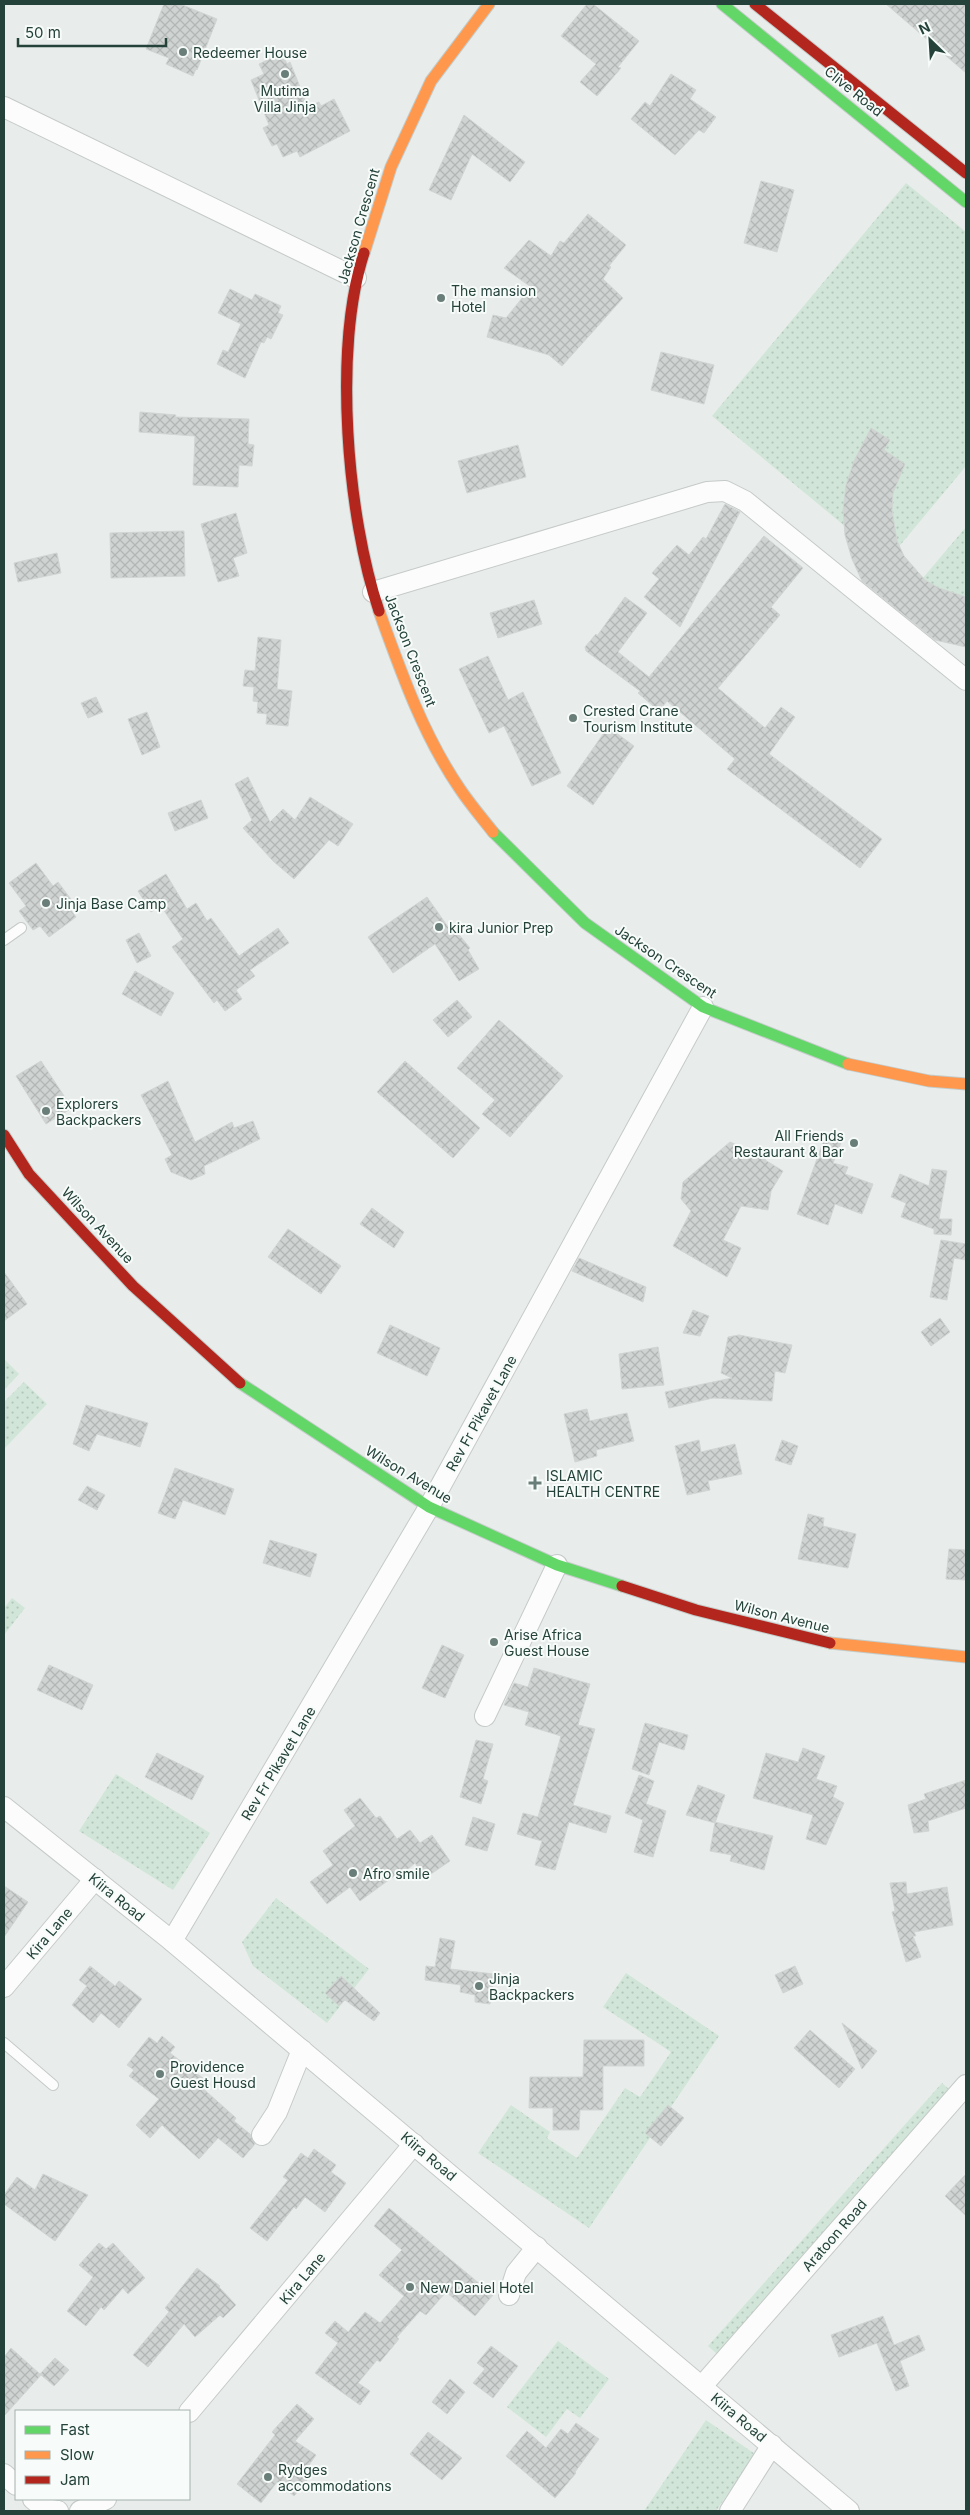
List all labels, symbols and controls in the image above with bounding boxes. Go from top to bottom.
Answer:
scale bar [18,15,165,47]
north arrow [905,15,955,65]
text: N [916,18,933,38]
text: 50 m [25,23,61,42]
place label: Redeemer House [193,44,307,61]
marker: Redeemer House [177,46,189,58]
street label: Clive Road [821,62,887,120]
marker: Mutima Villa Jinja [279,68,291,80]
place label: Mutima Villa Jinja [254,82,316,115]
street label: Jackson Crescent [333,166,383,286]
place label: The mansion Hotel [451,282,536,315]
marker: The mansion Hotel [435,292,447,304]
street label: Jackson Crescent [382,591,440,709]
place label: Crested Crane Tourism Institute [583,702,693,735]
marker: Crested Crane Tourism Institute [567,712,579,724]
place label: Jinja Base Camp [56,895,166,912]
marker: Jinja Base Camp [40,897,52,909]
place label: kira Junior Prep [449,919,553,936]
marker: kira Junior Prep [433,921,445,933]
street label: Jackson Crescent [612,921,721,1002]
place label: Explorers Backpackers [56,1095,141,1128]
marker: Explorers Backpackers [40,1105,52,1117]
place label: All Friends Restaurant & Bar [734,1127,844,1160]
marker: All Friends Restaurant & Bar [848,1137,860,1149]
street label: Wilson Avenue [58,1183,138,1267]
street label: Rev Fr Pikavet Lane [442,1352,520,1474]
street label: Wilson Avenue [363,1442,455,1506]
place label: ISLAMIC HEALTH CENTRE [546,1467,660,1500]
marker: ISLAMIC HEALTH CENTRE [528,1476,542,1490]
street label: Wilson Avenue [733,1596,831,1636]
place label: Arise Africa Guest House [504,1626,589,1659]
marker: Arise Africa Guest House [488,1636,500,1648]
street label: Rev Fr Pikavet Lane [237,1703,319,1823]
place label: Afro smile [363,1865,430,1882]
marker: Afro smile [347,1867,359,1879]
street label: Kiira Road [86,1869,148,1925]
street label: Kira Lane [22,1904,76,1962]
place label: Jinja Backpackers [489,1970,574,2003]
marker: Jinja Backpackers [473,1980,485,1992]
place label: Providence Guest Housd [170,2058,256,2091]
marker: Providence Guest Housd [154,2068,166,2080]
street label: Kiira Road [398,2128,460,2184]
street label: Aratoon Road [798,2195,870,2275]
street label: Kira Lane [275,2249,329,2307]
place label: New Daniel Hotel [420,2279,534,2296]
marker: New Daniel Hotel [404,2281,416,2293]
street label: Kiira Road [708,2389,770,2445]
legend [15,2410,190,2500]
text: Fast [60,2420,90,2439]
text: Slow [60,2445,94,2464]
place label: Rydges accommodations [278,2461,392,2494]
text: Jam [60,2470,90,2489]
marker: Rydges accommodations [262,2471,274,2483]

